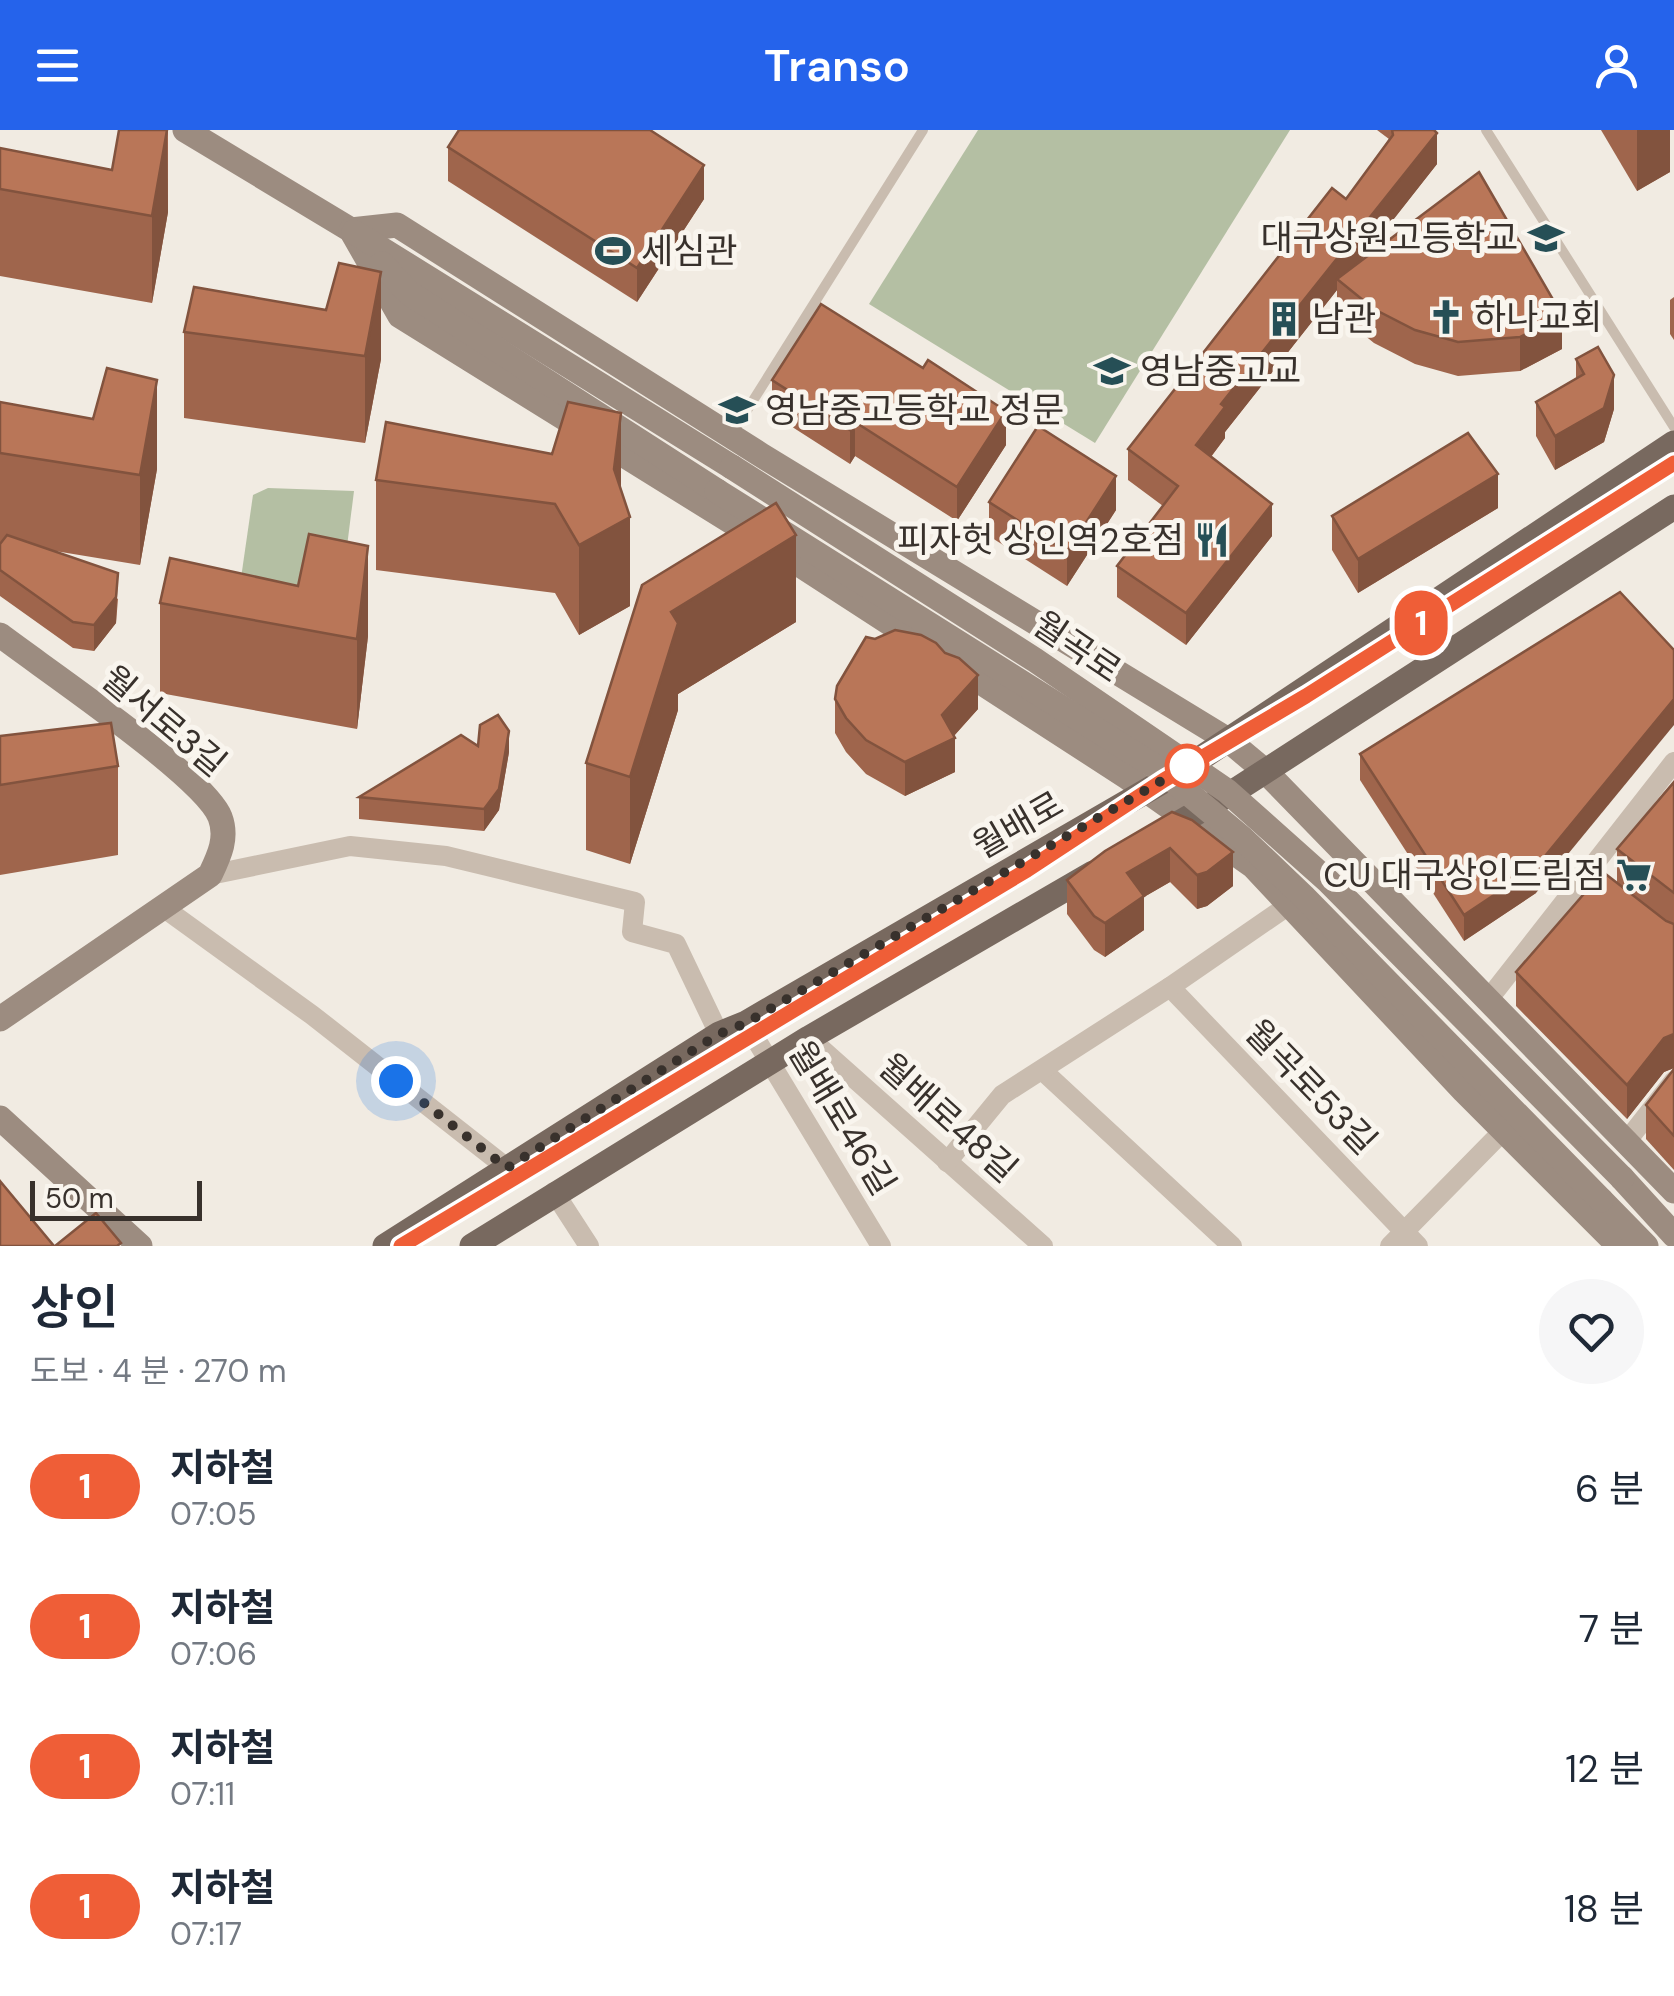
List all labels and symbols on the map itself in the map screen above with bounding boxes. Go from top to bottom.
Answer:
place label: 대구상원고등학교 [1260,215,1518,261]
school or university icon: 대구상원고등학교 [1527,219,1565,257]
place label: 세심관 [641,228,738,274]
sports icon: 세심관 [594,232,632,270]
place label: 하나교회 [1474,294,1603,340]
place label: 남관 [1312,296,1376,342]
church icon: 하나교회 [1427,298,1465,336]
building icon: 남관 [1265,300,1303,338]
place label: 영남중고교 [1140,348,1301,394]
school or university icon: 영남중고교 [1093,352,1131,390]
place label: 영남중고등학교 정문 [765,387,1064,433]
school or university icon: 영남중고등학교 정문 [718,391,756,429]
place label: 피자헛 상인역2호점 [897,517,1184,563]
restaurant icon: 피자헛 상인역2호점 [1193,521,1231,559]
line badge: 1 [1388,590,1454,656]
street label: 월곡로 [1024,601,1130,693]
street label: 월서로3길 [92,655,236,787]
unlabelled marker [1166,745,1208,787]
street label: 월배로 [965,781,1071,869]
place label: CU 대구상인드림점 [1323,852,1606,898]
supermarket icon: CU 대구상인드림점 [1615,856,1653,894]
street label: 월곡로53길 [1235,1010,1387,1164]
street label: 월배로46길 [778,1032,906,1204]
street label: 월배로48길 [869,1044,1027,1192]
your location [371,1056,421,1106]
scale bar [30,1176,202,1220]

